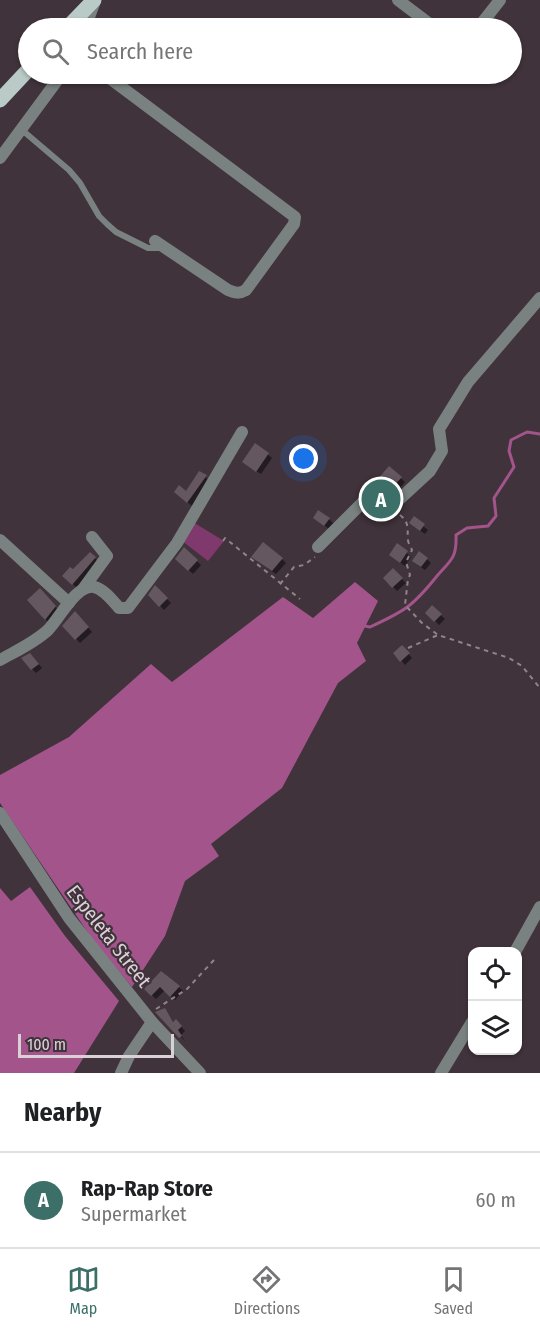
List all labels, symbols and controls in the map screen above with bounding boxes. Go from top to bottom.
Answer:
search box [18,18,522,84]
icon: search [39,35,72,68]
text: Search here [87,38,193,65]
your location [289,444,318,473]
pin: A [362,476,400,522]
street label: Espeleta Street [62,880,157,992]
map controls [468,947,522,1055]
button: locate [468,947,522,1001]
button: layers [468,1001,522,1055]
scale bar [18,1031,174,1058]
text: 100 m [27,1035,66,1054]
text: Nearby [24,1097,101,1128]
text: Rap-Rap Store [81,1175,213,1202]
text: A [38,1188,49,1212]
text: 60 m [476,1188,516,1212]
text: Supermarket [81,1202,187,1226]
tab: Map [67,1263,100,1318]
tab: Directions [234,1263,300,1318]
tab: Saved [434,1263,473,1318]

